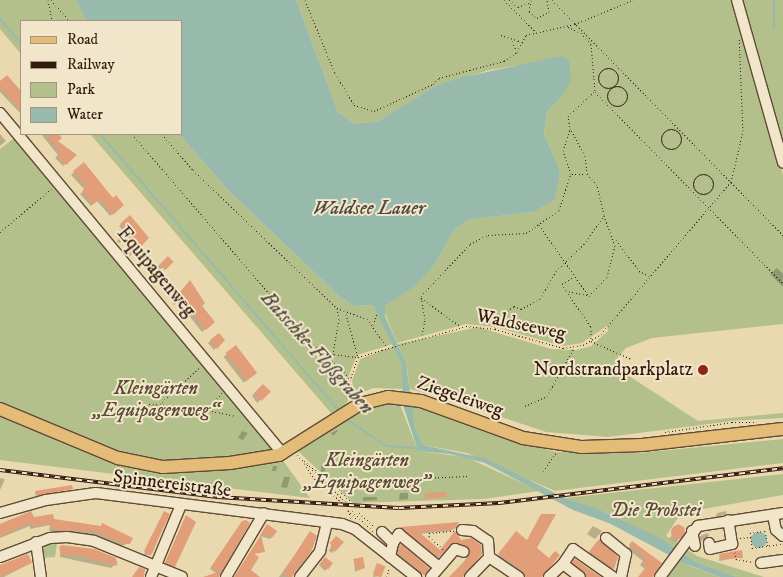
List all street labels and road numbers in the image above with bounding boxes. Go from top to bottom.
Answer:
street label: Equipagenweg [112,222,200,322]
street label: Waldseeweg [474,304,568,346]
street label: Ziegeleiweg [414,372,506,422]
street label: Spinnereistraße [112,465,232,503]

